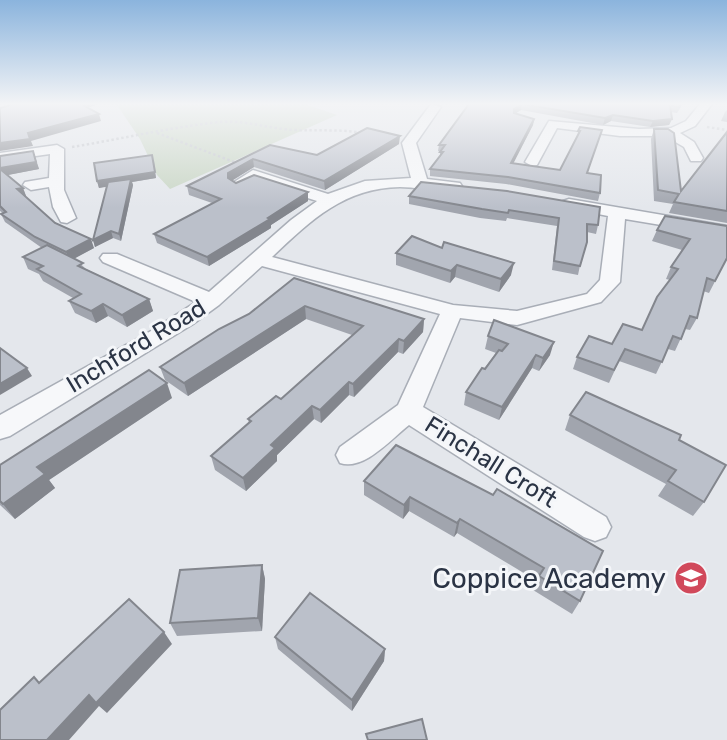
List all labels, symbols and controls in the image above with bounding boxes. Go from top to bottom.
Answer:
street label: Inchford Road [61,293,211,399]
street label: Finchall Croft [420,410,562,514]
school or university icon: Coppice Academy [672,559,710,597]
place label: Coppice Academy [432,562,666,595]

